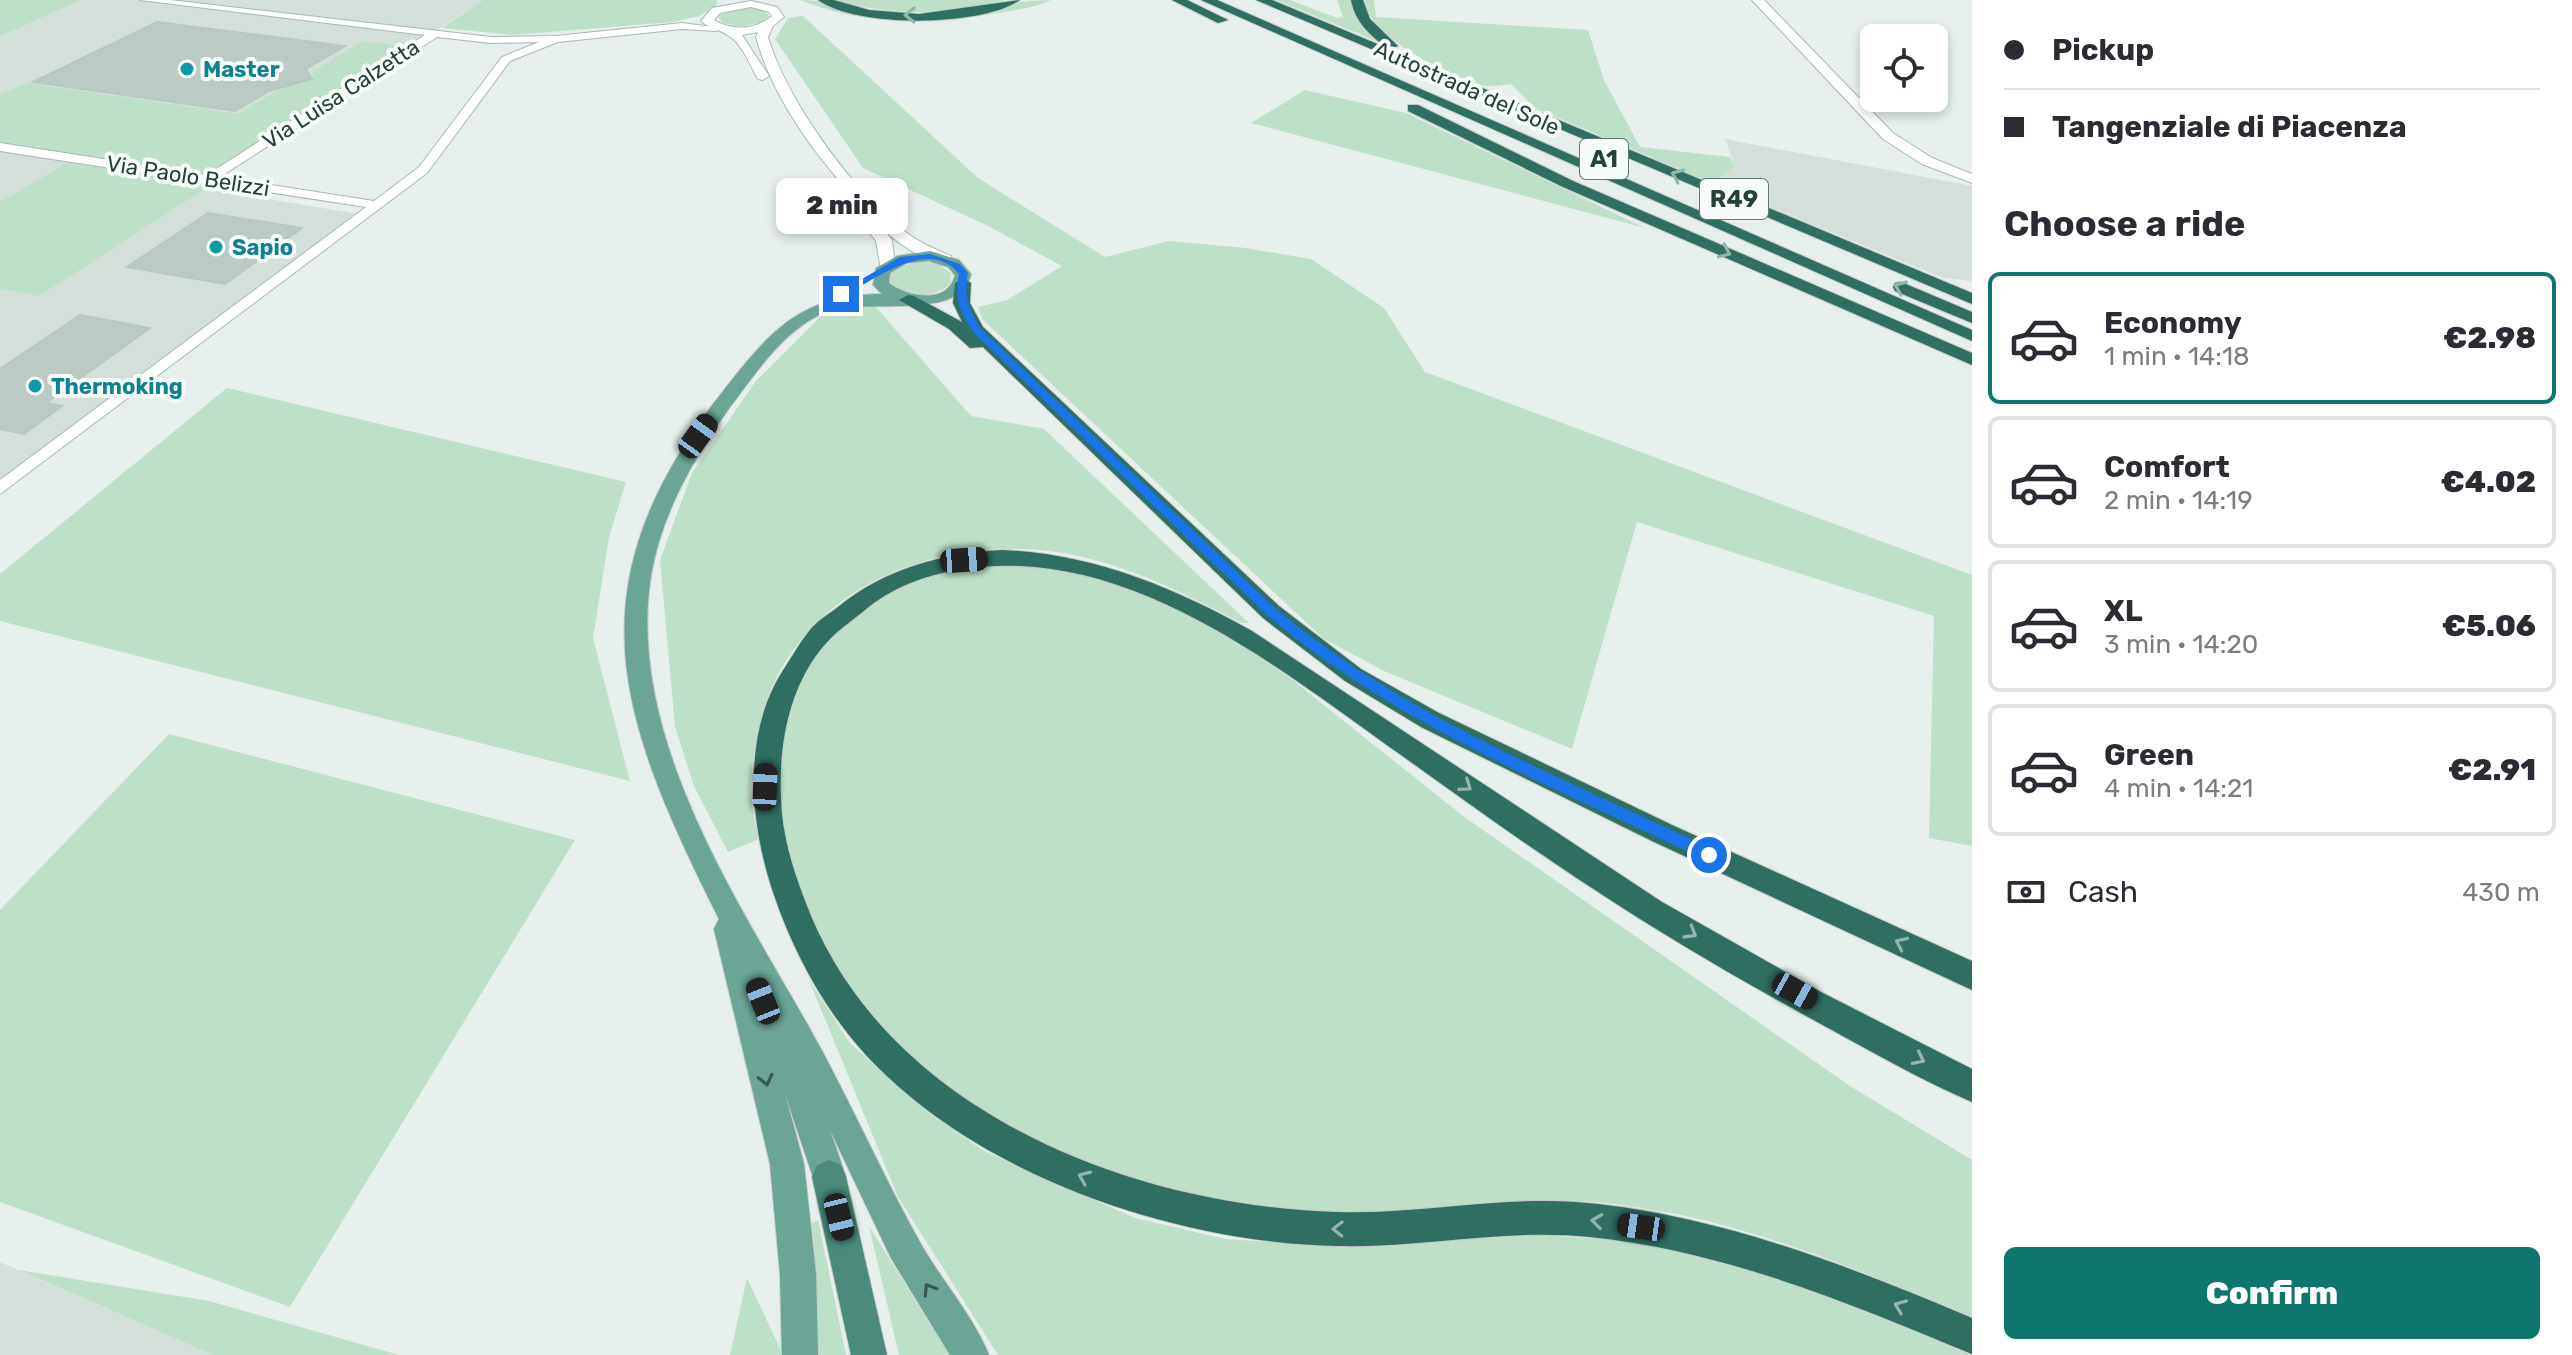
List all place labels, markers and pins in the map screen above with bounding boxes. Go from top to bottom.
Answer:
place label: Master [203,56,280,83]
marker: Master [178,60,196,78]
place label: Sapio [232,234,293,261]
marker: Sapio [207,238,225,256]
place label: Thermoking [51,373,183,400]
marker: Thermoking [26,377,44,395]

